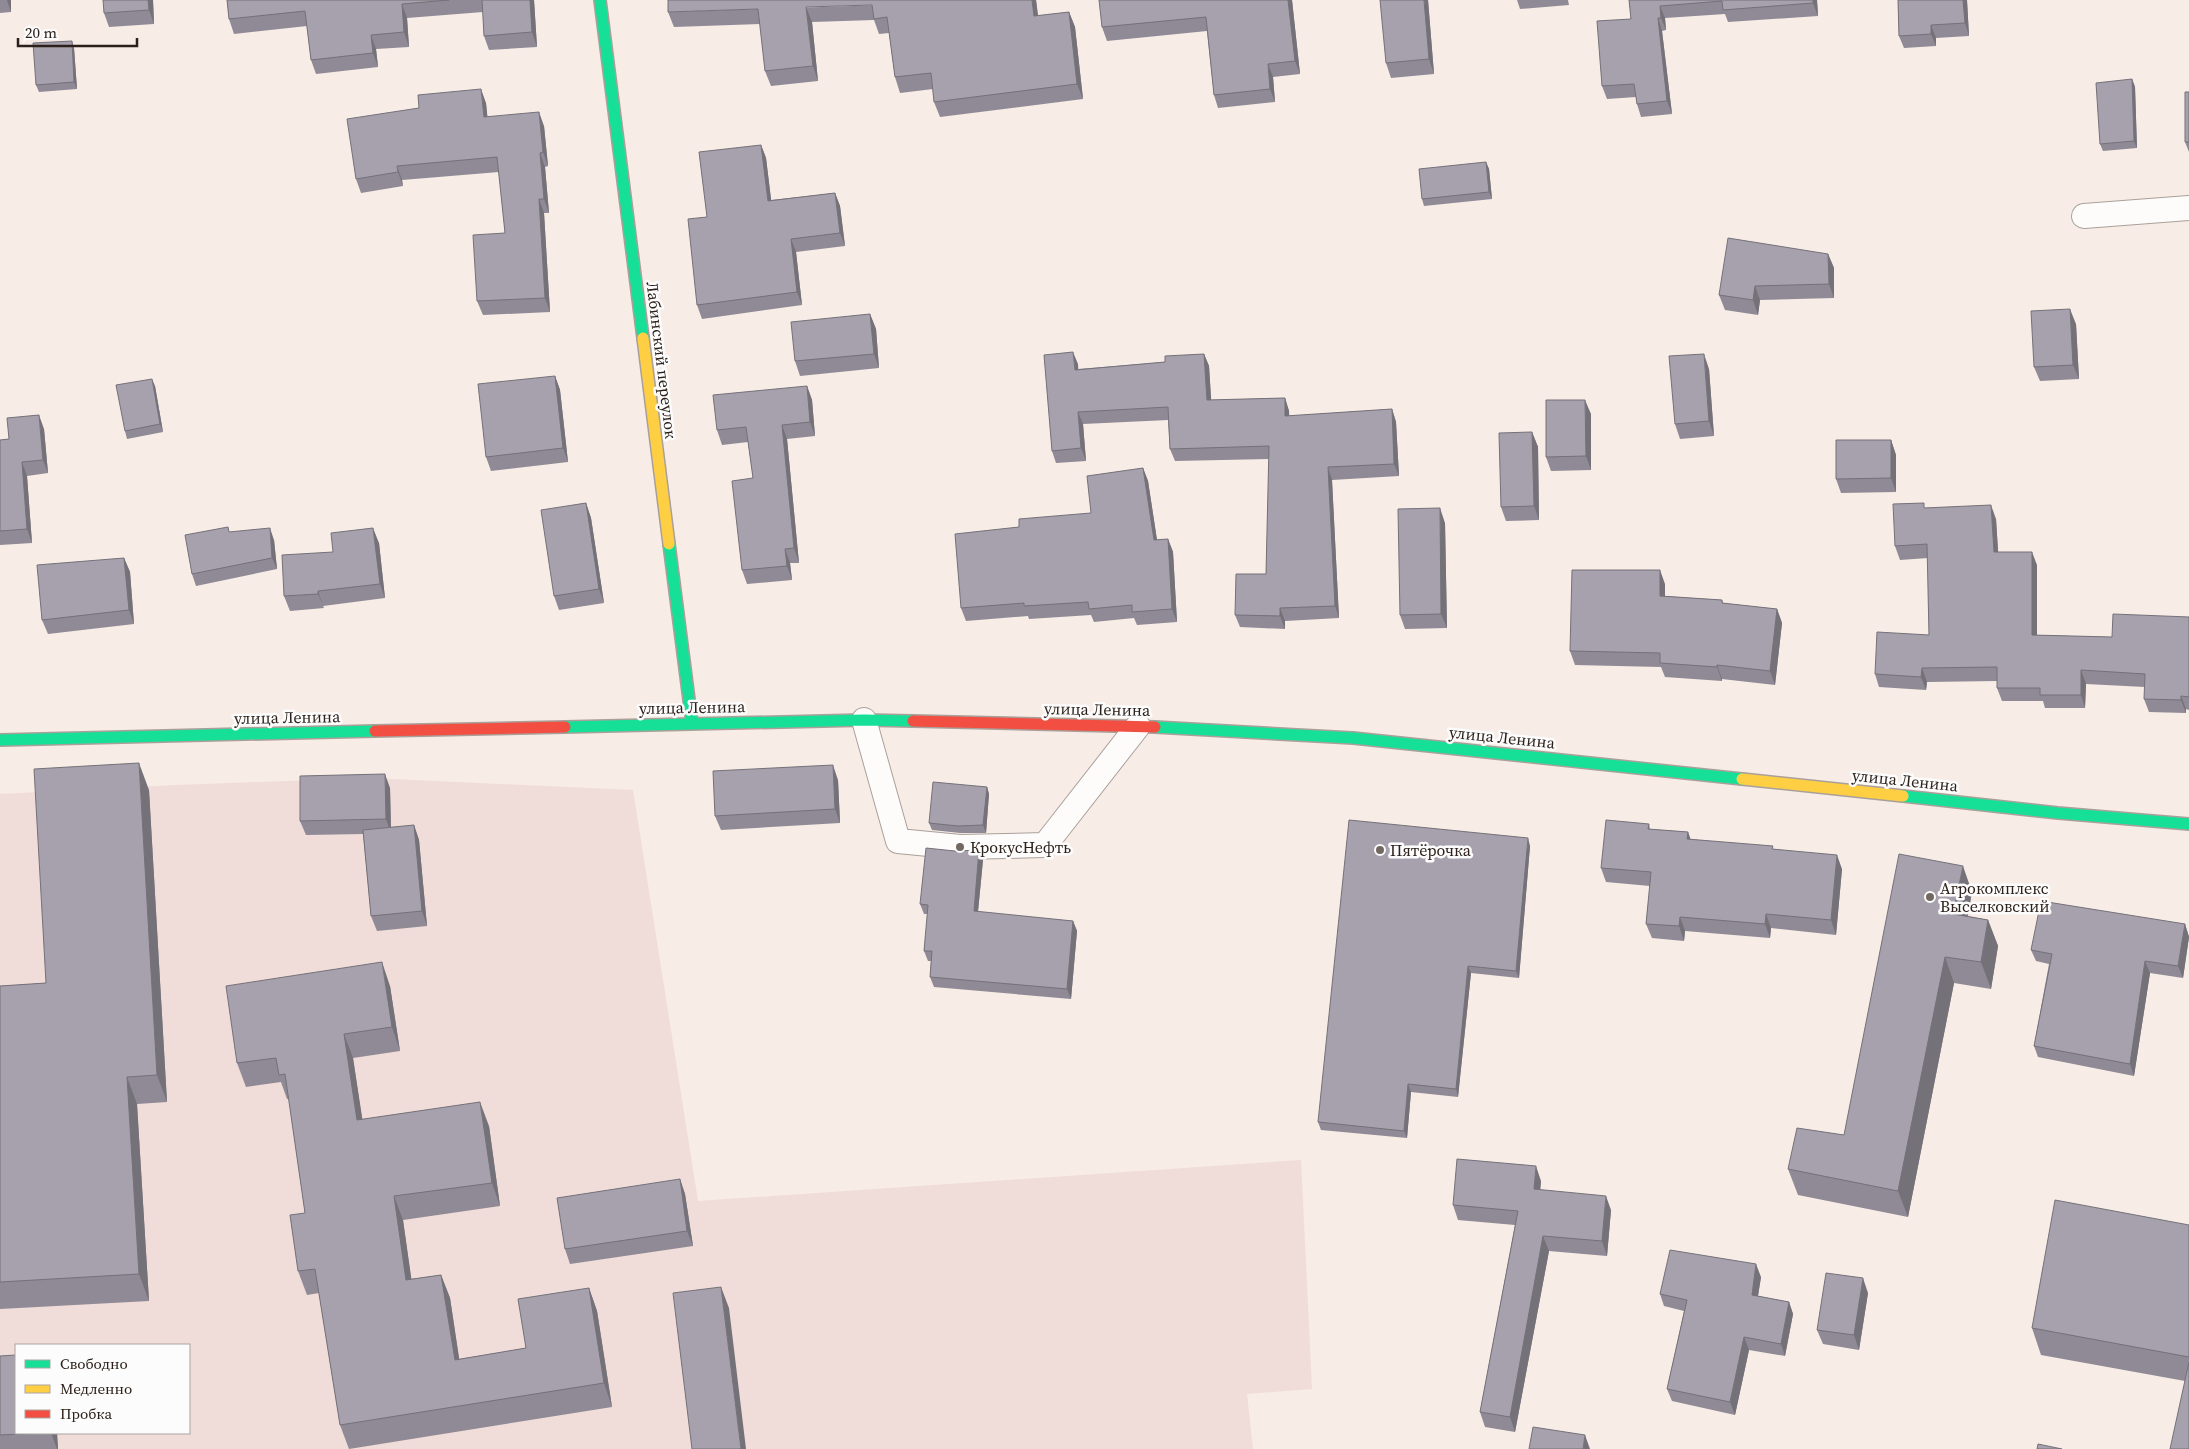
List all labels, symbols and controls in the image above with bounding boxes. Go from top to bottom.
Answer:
scale bar [18,15,136,47]
text: 20 m [25,22,57,43]
street label: Лабинский переулок [641,280,683,440]
street label: улица Ленина [639,695,746,719]
street label: улица Ленина [1044,697,1151,721]
street label: улица Ленина [234,705,341,729]
street label: улица Ленина [1448,720,1557,754]
street label: улица Ленина [1851,763,1960,797]
place label: КрокусНефть [970,836,1071,858]
place label: Пятёрочка [1390,839,1472,861]
marker: КрокусНефть [954,841,966,853]
marker: Пятёрочка [1374,844,1386,856]
place label: Агрокомплекс Выселковский [1940,877,2050,917]
marker: Агрокомплекс Выселковский [1924,891,1936,903]
legend [15,1344,190,1434]
text: Свободно [60,1353,128,1374]
text: Медленно [60,1378,132,1399]
text: Пробка [60,1403,112,1424]

